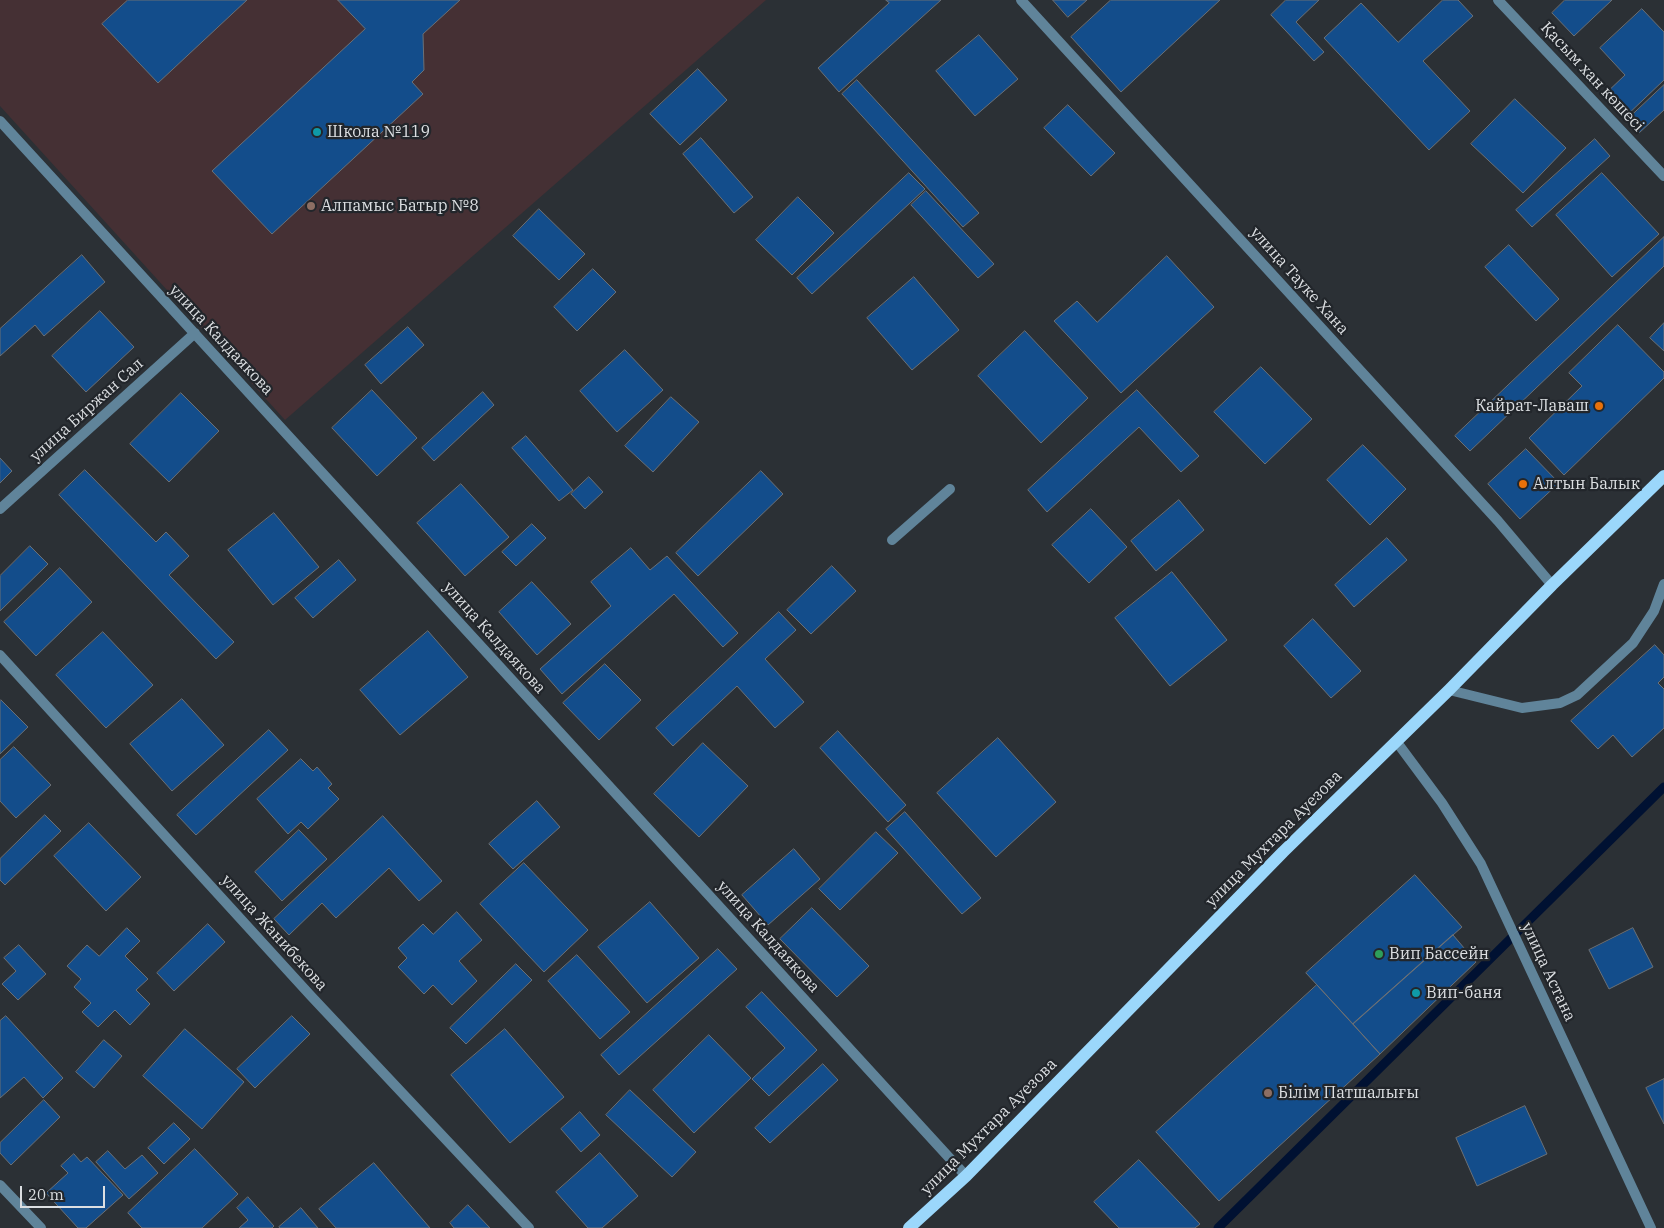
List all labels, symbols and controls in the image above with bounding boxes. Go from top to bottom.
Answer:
street label: Қасым хан көшесі [1536,18,1648,136]
place label: Школа №119 [327,122,430,142]
marker: Школа №119 [311,126,323,138]
place label: Алпамыс Батыр №8 [321,196,479,216]
marker: Алпамыс Батыр №8 [305,200,317,212]
street label: улица Тауке Хана [1246,223,1352,339]
street label: улица Калдаякова [165,281,277,399]
street label: улица Биржан Сал [26,354,148,466]
place label: Кайрат-Лаваш [1475,396,1589,416]
marker: Кайрат-Лаваш [1593,400,1605,412]
place label: Алтын Балык [1533,474,1640,494]
marker: Алтын Балык [1517,478,1529,490]
street label: улица Калдаякова [439,578,549,698]
street label: улица Мухтара Ауезова [1202,767,1346,911]
street label: улица Жанибекова [217,871,331,995]
street label: улица Калдаякова [713,877,823,997]
street label: улица Астана [1517,920,1579,1024]
place label: Вип Бассейн [1389,944,1489,964]
marker: Вип Бассейн [1373,948,1385,960]
place label: Вип-баня [1426,983,1502,1003]
marker: Вип-баня [1410,987,1422,999]
street label: улица Мухтара Ауезова [917,1055,1061,1199]
place label: Білім Патшалығы [1278,1083,1419,1103]
marker: Білім Патшалығы [1262,1087,1274,1099]
scale bar [22,1176,108,1208]
text: 20 m [28,1185,64,1204]

